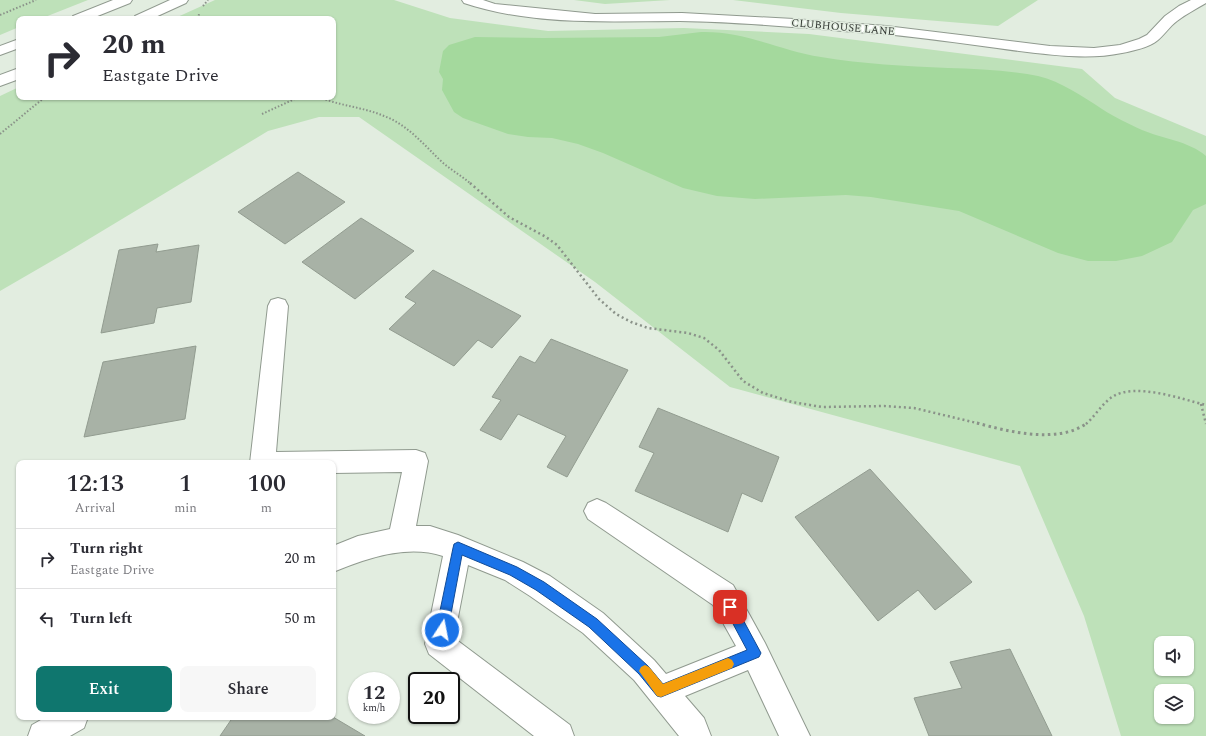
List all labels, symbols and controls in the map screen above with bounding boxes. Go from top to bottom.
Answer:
street label: CLUBHOUSE LANE [790,14,896,40]
text: 20 m [102,23,166,66]
icon: right [36,32,88,84]
text: Eastgate Drive [102,62,219,89]
text: 12:13 [66,466,124,502]
text: 1 [179,466,192,502]
text: 100 [247,466,286,502]
text: Arrival [75,498,115,518]
text: min [174,498,197,518]
text: m [261,498,272,518]
text: Turn right [70,537,143,560]
text: 20 m [284,547,316,570]
icon: right [36,548,58,570]
text: Eastgate Drive [70,560,154,580]
pin [713,590,747,624]
icon: arrive [719,596,741,618]
text: Turn left [70,607,132,630]
text: 50 m [284,607,316,630]
icon: left [36,608,58,630]
position arrow [421,609,463,651]
map controls [1154,636,1194,724]
button: sound [1154,636,1194,676]
button: Exit [36,666,172,712]
button: Share [180,666,316,712]
speed limit sign: 20 [408,672,460,724]
text: 12 [363,678,385,708]
button: layers [1154,684,1194,724]
text: km/h [363,700,385,716]

